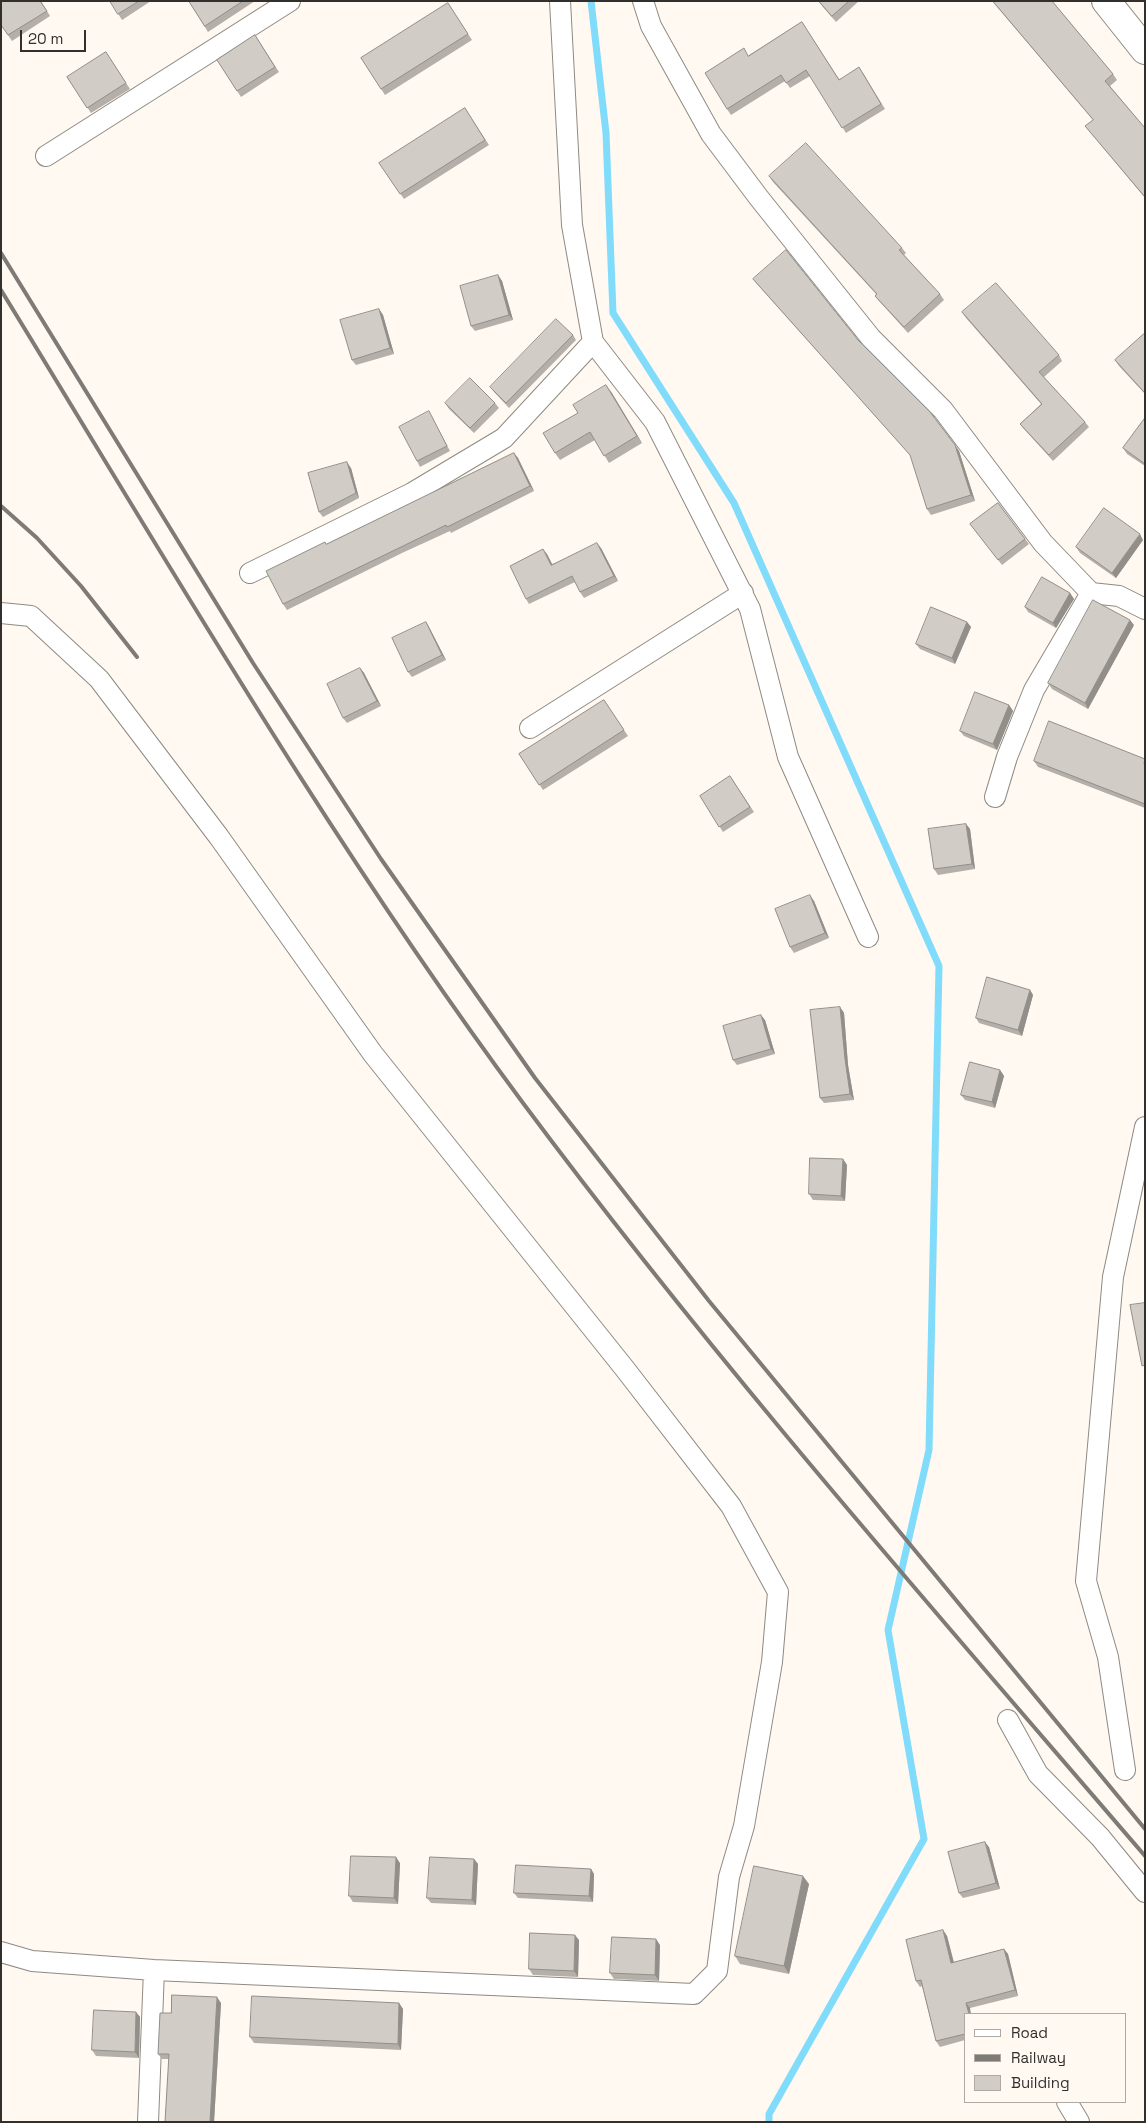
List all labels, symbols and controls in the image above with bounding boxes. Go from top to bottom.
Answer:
scale bar [22,20,89,52]
text: 20 m [28,29,63,48]
legend [964,2013,1126,2103]
text: Road [1011,2023,1048,2042]
text: Railway [1011,2048,1066,2067]
text: Building [1011,2073,1070,2092]

